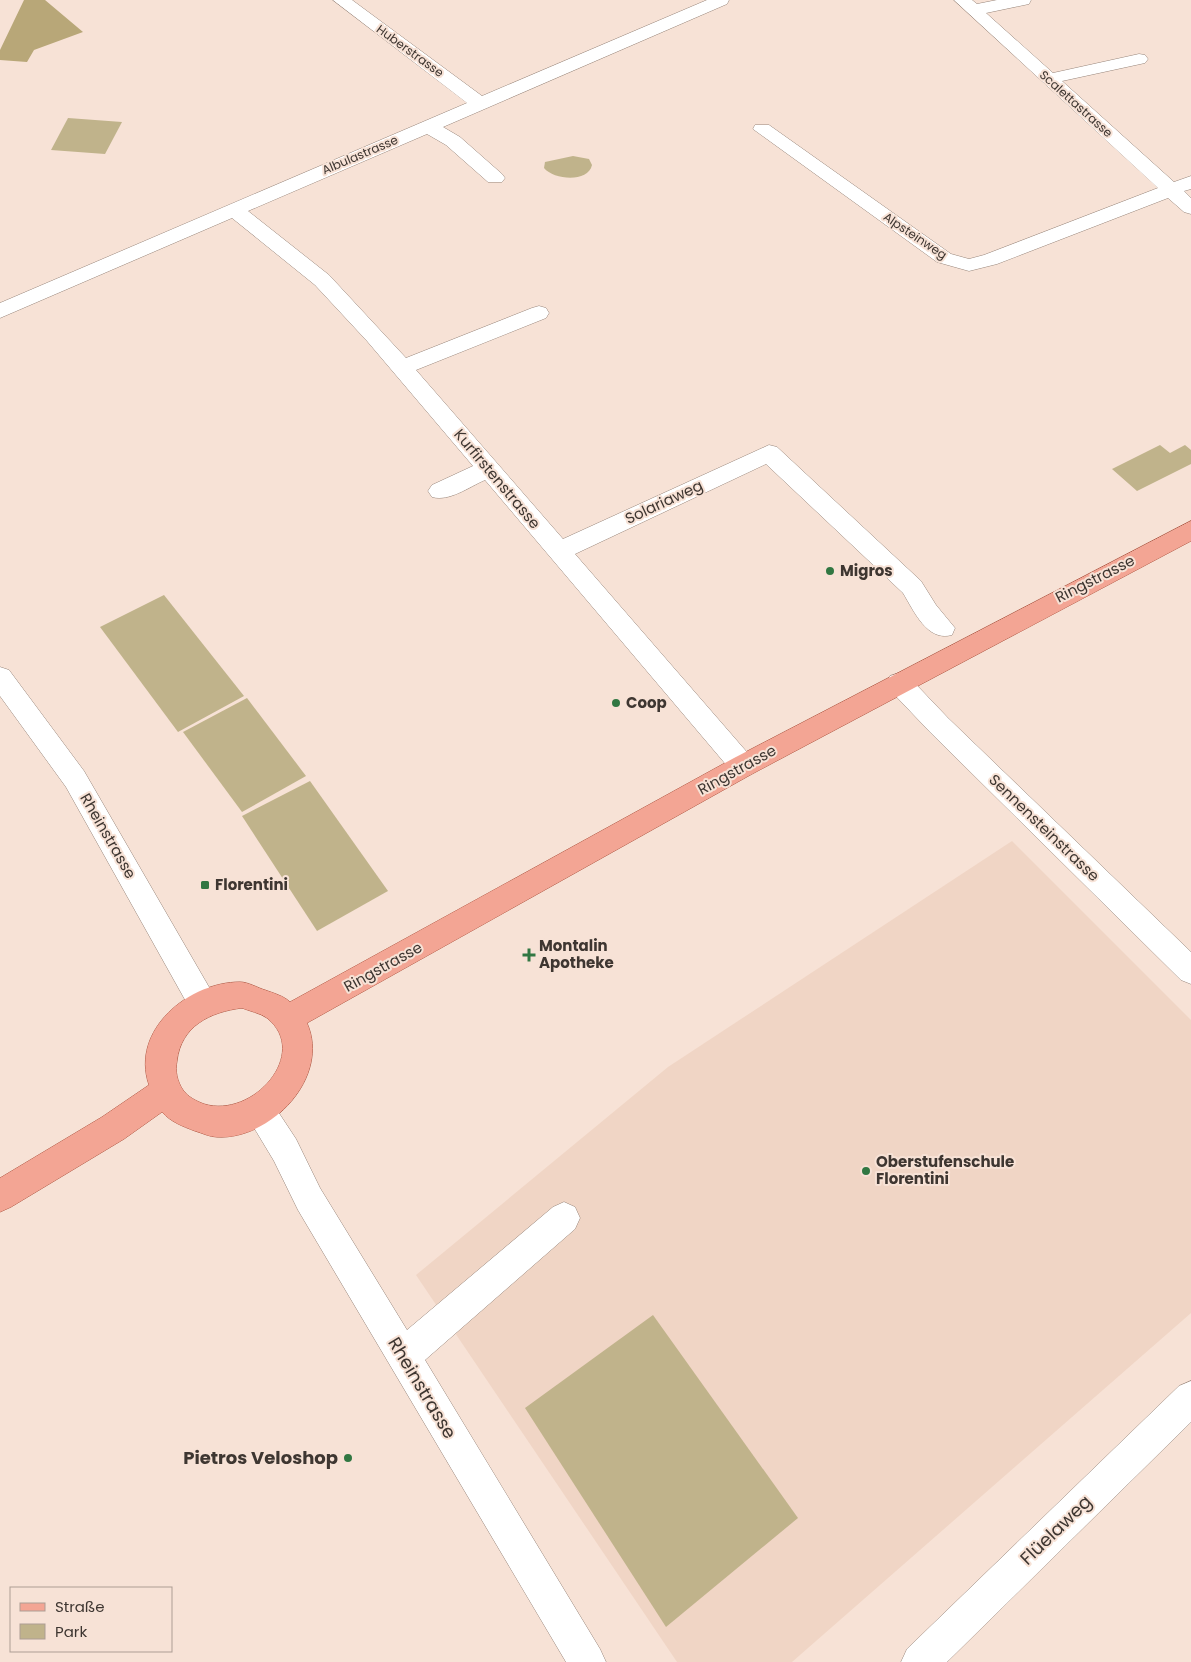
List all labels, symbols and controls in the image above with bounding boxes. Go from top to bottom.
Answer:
street label: Huberstrasse [373,20,447,81]
street label: Scalettastrasse [1036,66,1117,141]
street label: Albulastrasse [319,131,400,178]
street label: Alpsteinweg [880,208,950,263]
street label: Kurfirstenstrasse [449,424,545,533]
street label: Solariaweg [622,474,706,529]
street label: Ringstrasse [1051,550,1138,608]
place label: Migros [840,560,893,581]
marker: Migros [824,565,836,577]
place label: Coop [626,692,667,713]
marker: Coop [610,697,622,709]
street label: Ringstrasse [694,739,780,800]
street label: Sennensteinstrasse [985,769,1104,886]
street label: Rheinstrasse [76,789,141,882]
place label: Florentini [215,874,288,895]
marker: Florentini [199,879,211,891]
place label: Montalin Apotheke [539,935,614,973]
street label: Ringstrasse [340,936,426,997]
marker: Montalin Apotheke [523,949,535,961]
place label: Oberstufenschule Florentini [876,1151,1014,1189]
marker: Oberstufenschule Florentini [860,1165,872,1177]
street label: Rheinstrasse [382,1332,463,1443]
place label: Pietros Veloshop [183,1445,338,1470]
marker: Pietros Veloshop [342,1452,354,1464]
street label: Flüelaweg [1014,1489,1097,1570]
legend [10,1587,172,1652]
text: Straße [55,1596,105,1617]
text: Park [55,1621,87,1642]

